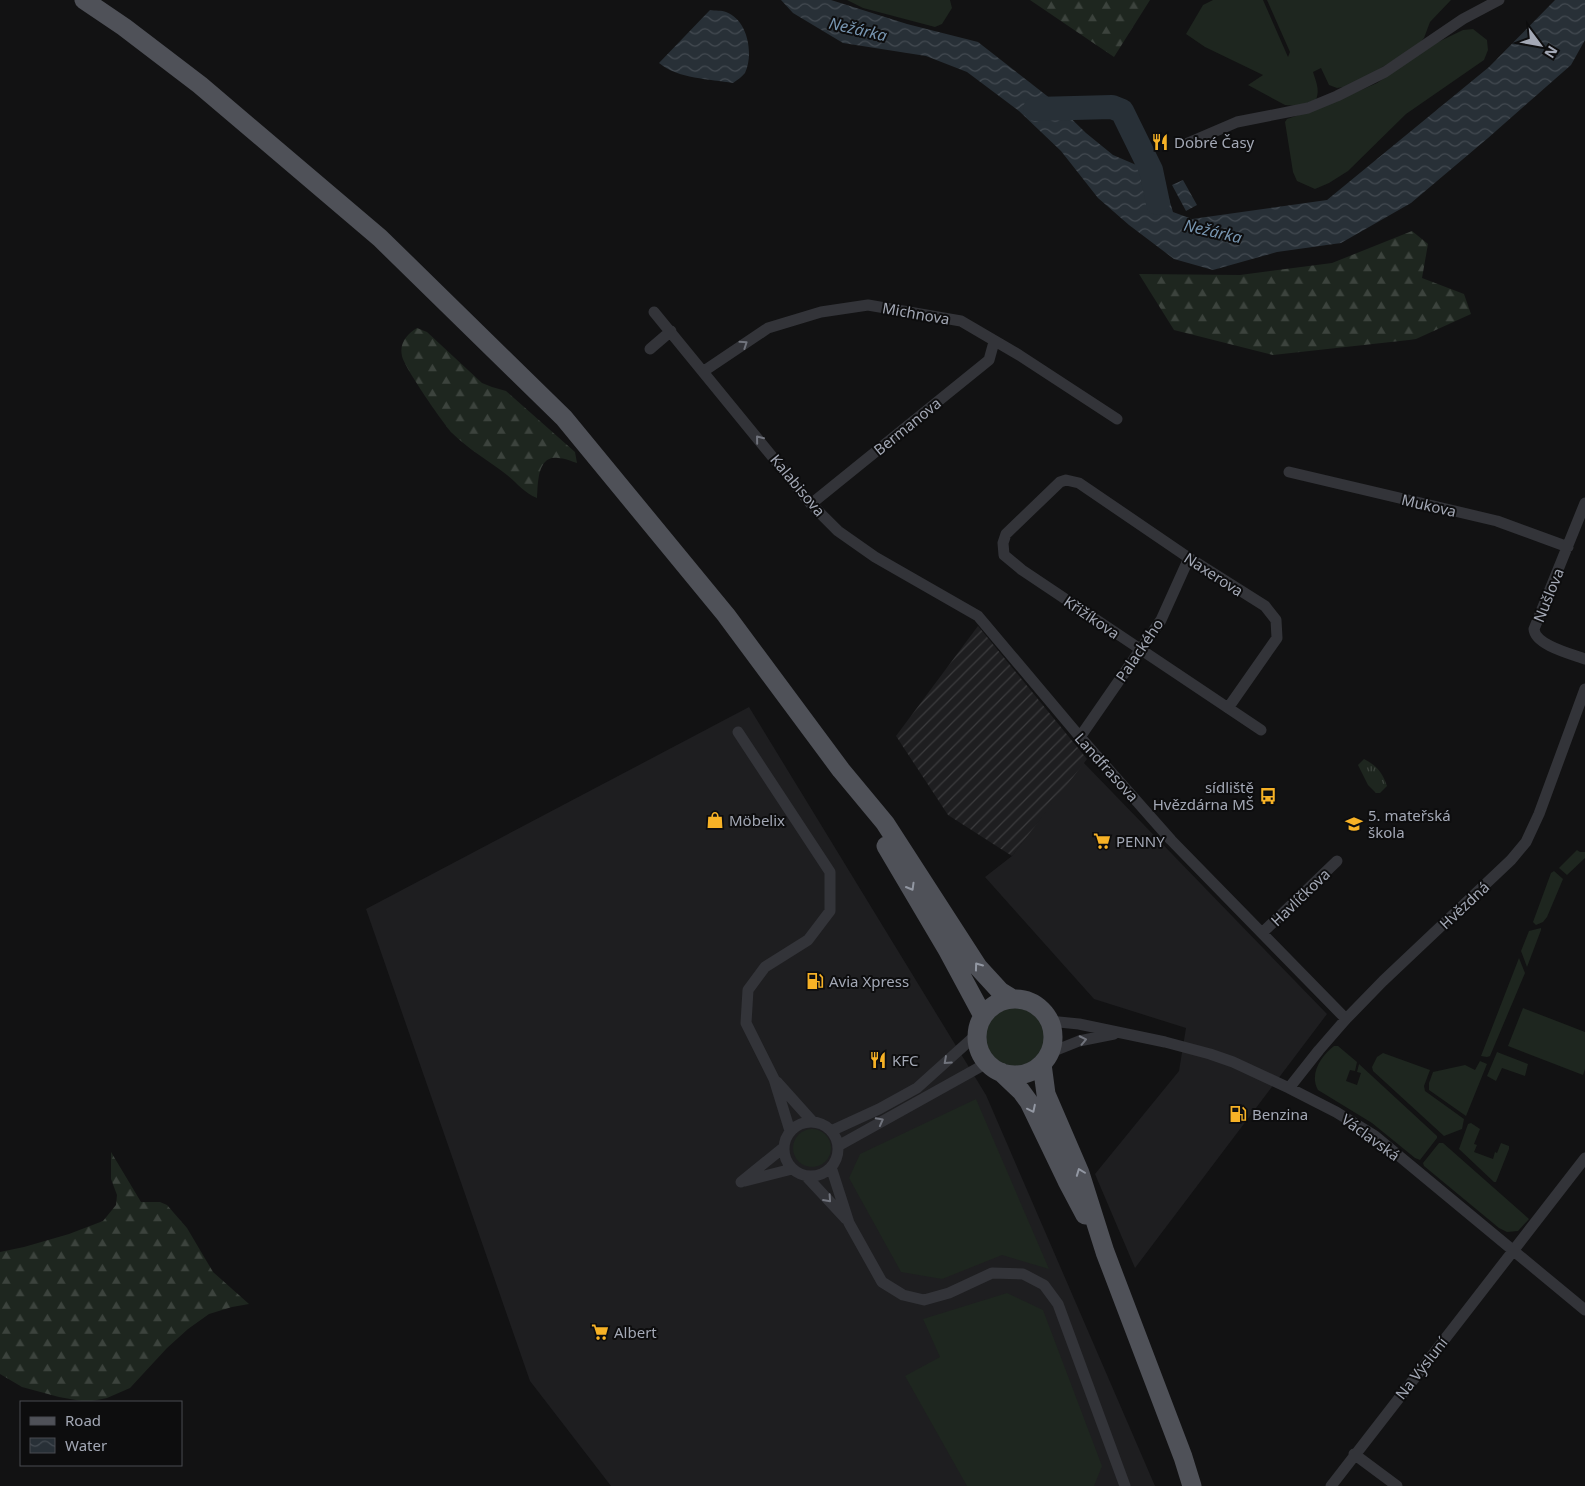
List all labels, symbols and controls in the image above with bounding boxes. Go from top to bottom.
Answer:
water label: Nežárka [827,12,889,46]
north arrow [1515,20,1565,70]
text: N [1540,42,1563,62]
restaurant icon: Dobré Časy [1150,132,1170,152]
place label: Dobré Časy [1174,132,1255,152]
water label: Nežárka [1182,214,1244,248]
street label: Michnova [881,297,951,329]
one-way arrow [738,341,748,350]
street label: Bermanova [869,393,945,459]
one-way arrow [756,436,764,445]
street label: Kalabisova [766,450,830,520]
street label: Mukova [1400,489,1458,521]
street label: Naxerova [1181,547,1247,601]
street label: Nušlova [1528,565,1568,625]
street label: Křižíkova [1060,591,1124,643]
street label: Palackého [1111,615,1167,685]
street label: Landfrasova [1071,728,1143,806]
place label: sídliště Hvězdárna MŠ [1153,777,1254,814]
bus stop icon: sídliště Hvězdárna MŠ [1258,786,1278,806]
place label: 5. mateřská škola [1368,805,1451,842]
shop icon: Möbelix [705,810,725,830]
place label: Möbelix [729,810,785,830]
school or university icon: 5. mateřská škola [1344,814,1364,834]
supermarket icon: PENNY [1092,831,1112,851]
place label: PENNY [1116,831,1165,851]
street label: Havlíčkova [1266,864,1334,930]
street label: Hvězdná [1435,877,1493,933]
one-way arrow [905,881,915,890]
one-way arrow [975,962,984,972]
fuel station icon: Avia Xpress [805,971,825,991]
place label: Avia Xpress [829,971,909,991]
one-way arrow [1079,1035,1087,1046]
restaurant icon: KFC [868,1050,888,1070]
place label: KFC [892,1050,919,1070]
one-way arrow [943,1055,952,1064]
one-way arrow [1026,1103,1036,1112]
fuel station icon: Benzina [1228,1104,1248,1124]
place label: Benzina [1252,1104,1308,1124]
street label: Václavská [1338,1109,1404,1165]
one-way arrow [875,1117,884,1127]
one-way arrow [1075,1168,1086,1177]
one-way arrow [822,1194,831,1203]
supermarket icon: Albert [590,1322,610,1342]
place label: Albert [614,1322,657,1342]
street label: Na Výsluní [1390,1332,1452,1403]
legend [20,1401,182,1466]
text: Road [65,1410,101,1430]
text: Water [65,1435,107,1455]

